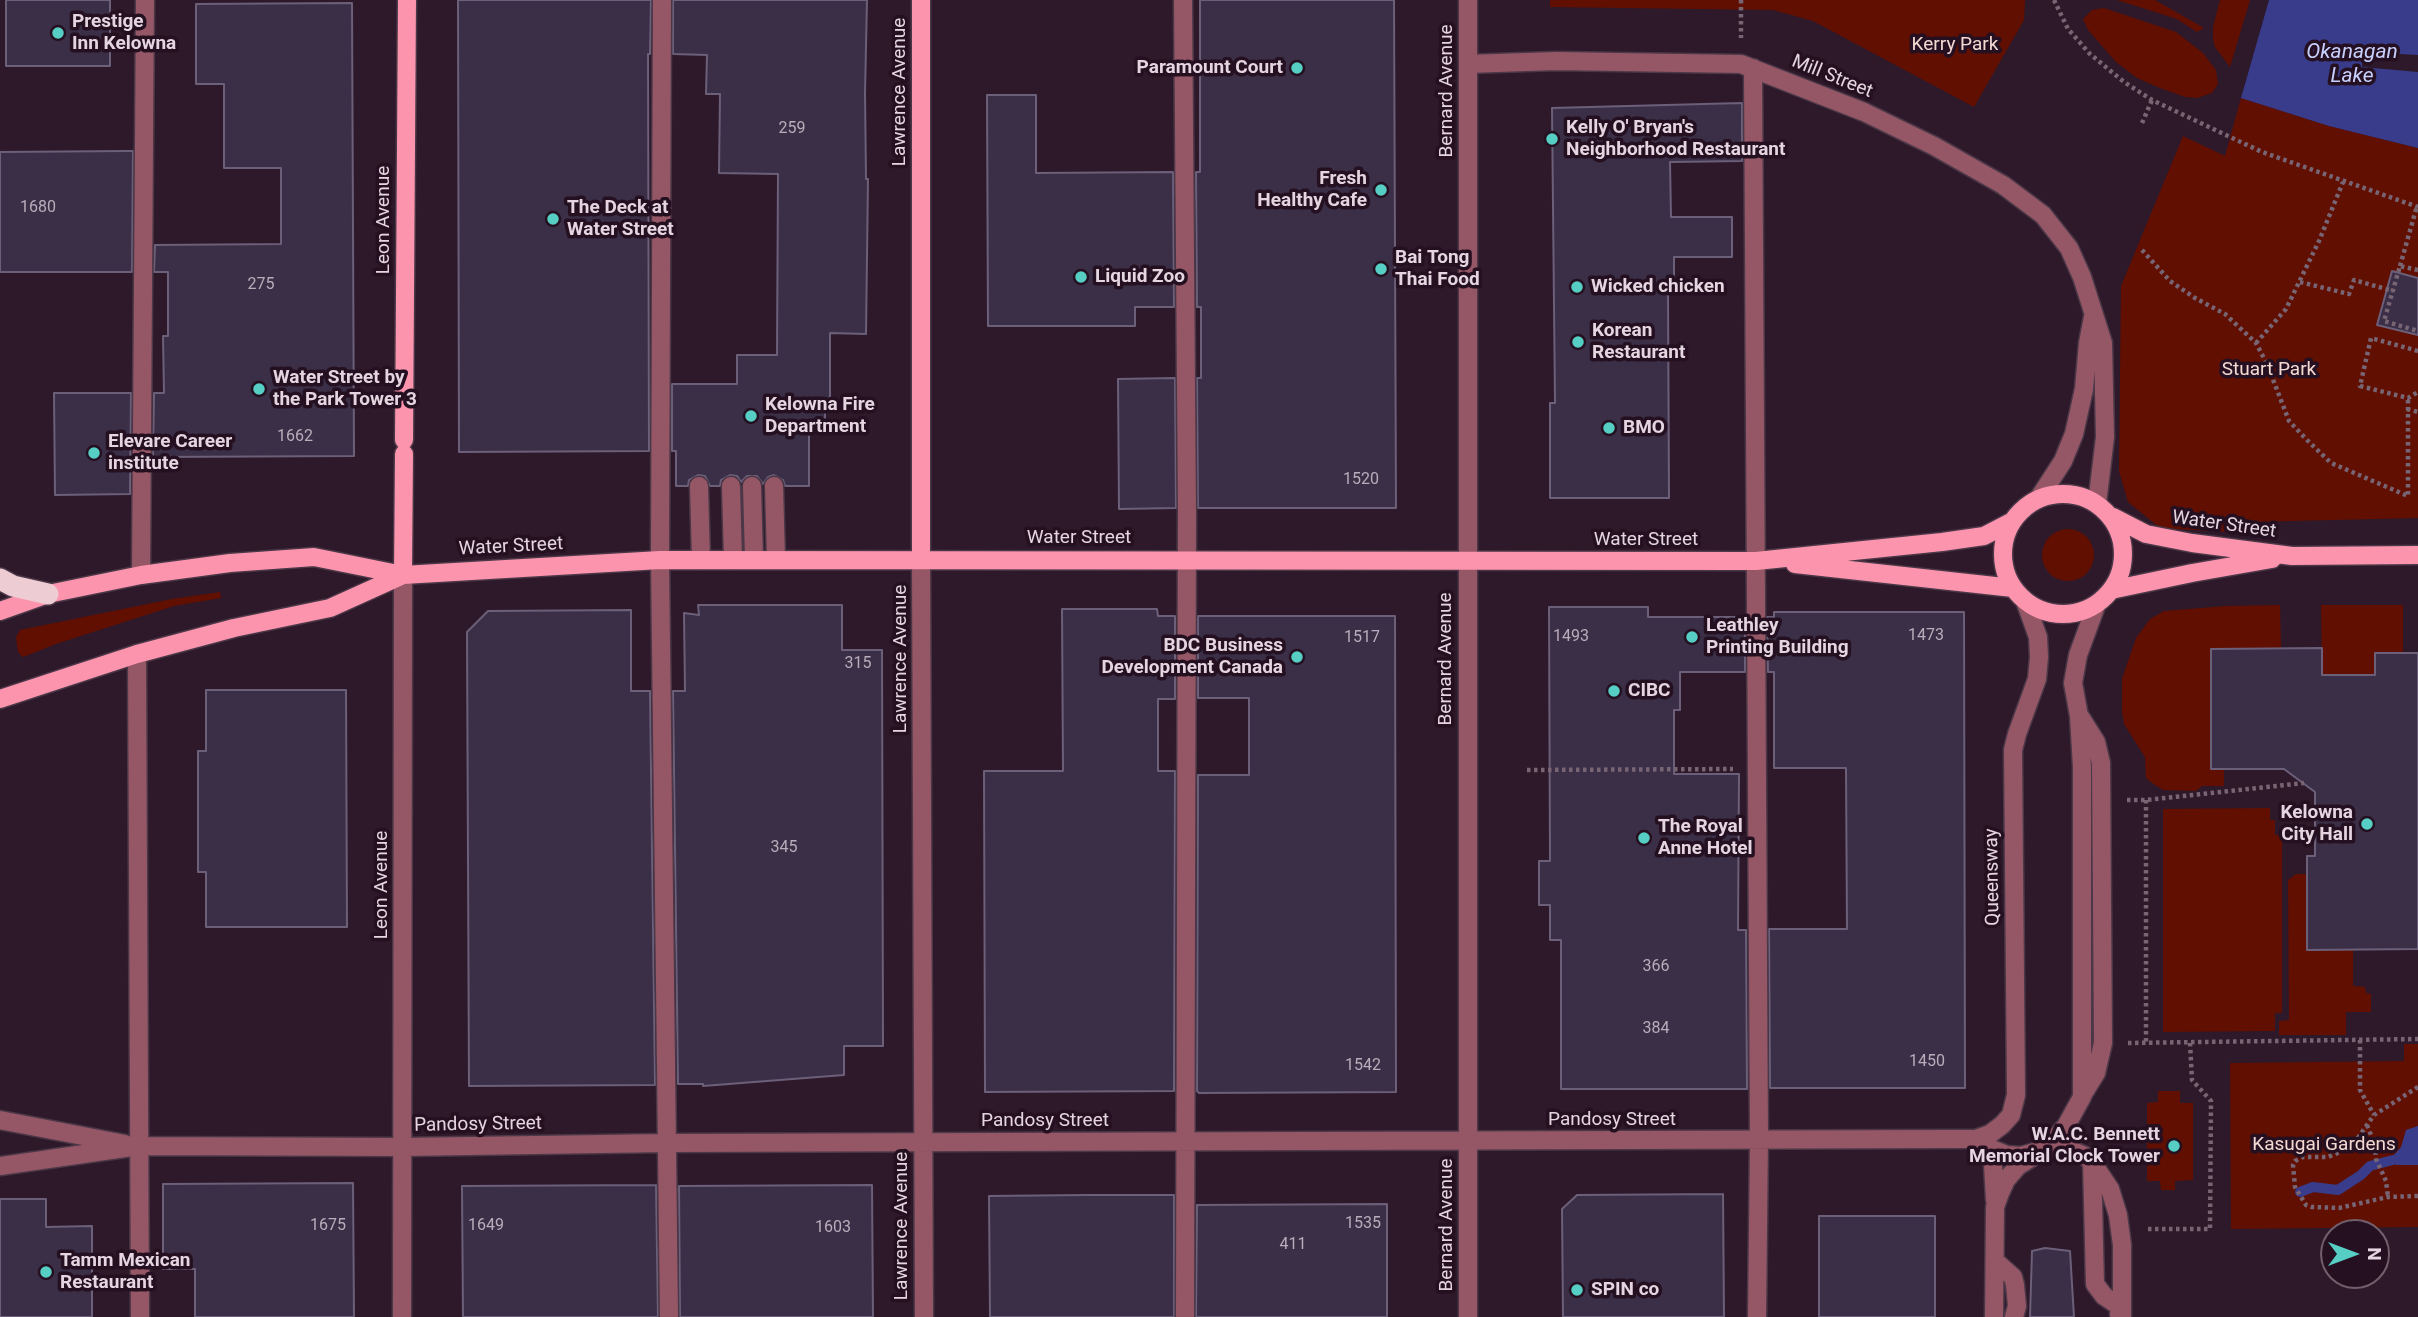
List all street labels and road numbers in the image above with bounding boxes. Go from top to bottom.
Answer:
street label: Lawrence Avenue [889,18,911,166]
street label: Bernard Avenue [1436,24,1458,158]
street label: Mill Street [1788,50,1876,104]
street label: Leon Avenue [373,166,395,274]
street label: Water Street [2171,506,2277,544]
street label: Water Street [1027,527,1131,549]
street label: Water Street [1594,529,1698,551]
street label: Water Street [458,533,564,561]
street label: Lawrence Avenue [890,585,912,733]
street label: Bernard Avenue [1435,592,1457,726]
street label: Queensway [1981,828,2005,926]
street label: Leon Avenue [371,831,393,939]
street label: Pandosy Street [1548,1109,1676,1131]
street label: Pandosy Street [981,1110,1109,1132]
street label: Pandosy Street [414,1112,542,1138]
street label: Lawrence Avenue [891,1152,913,1300]
street label: Bernard Avenue [1436,1158,1458,1292]

